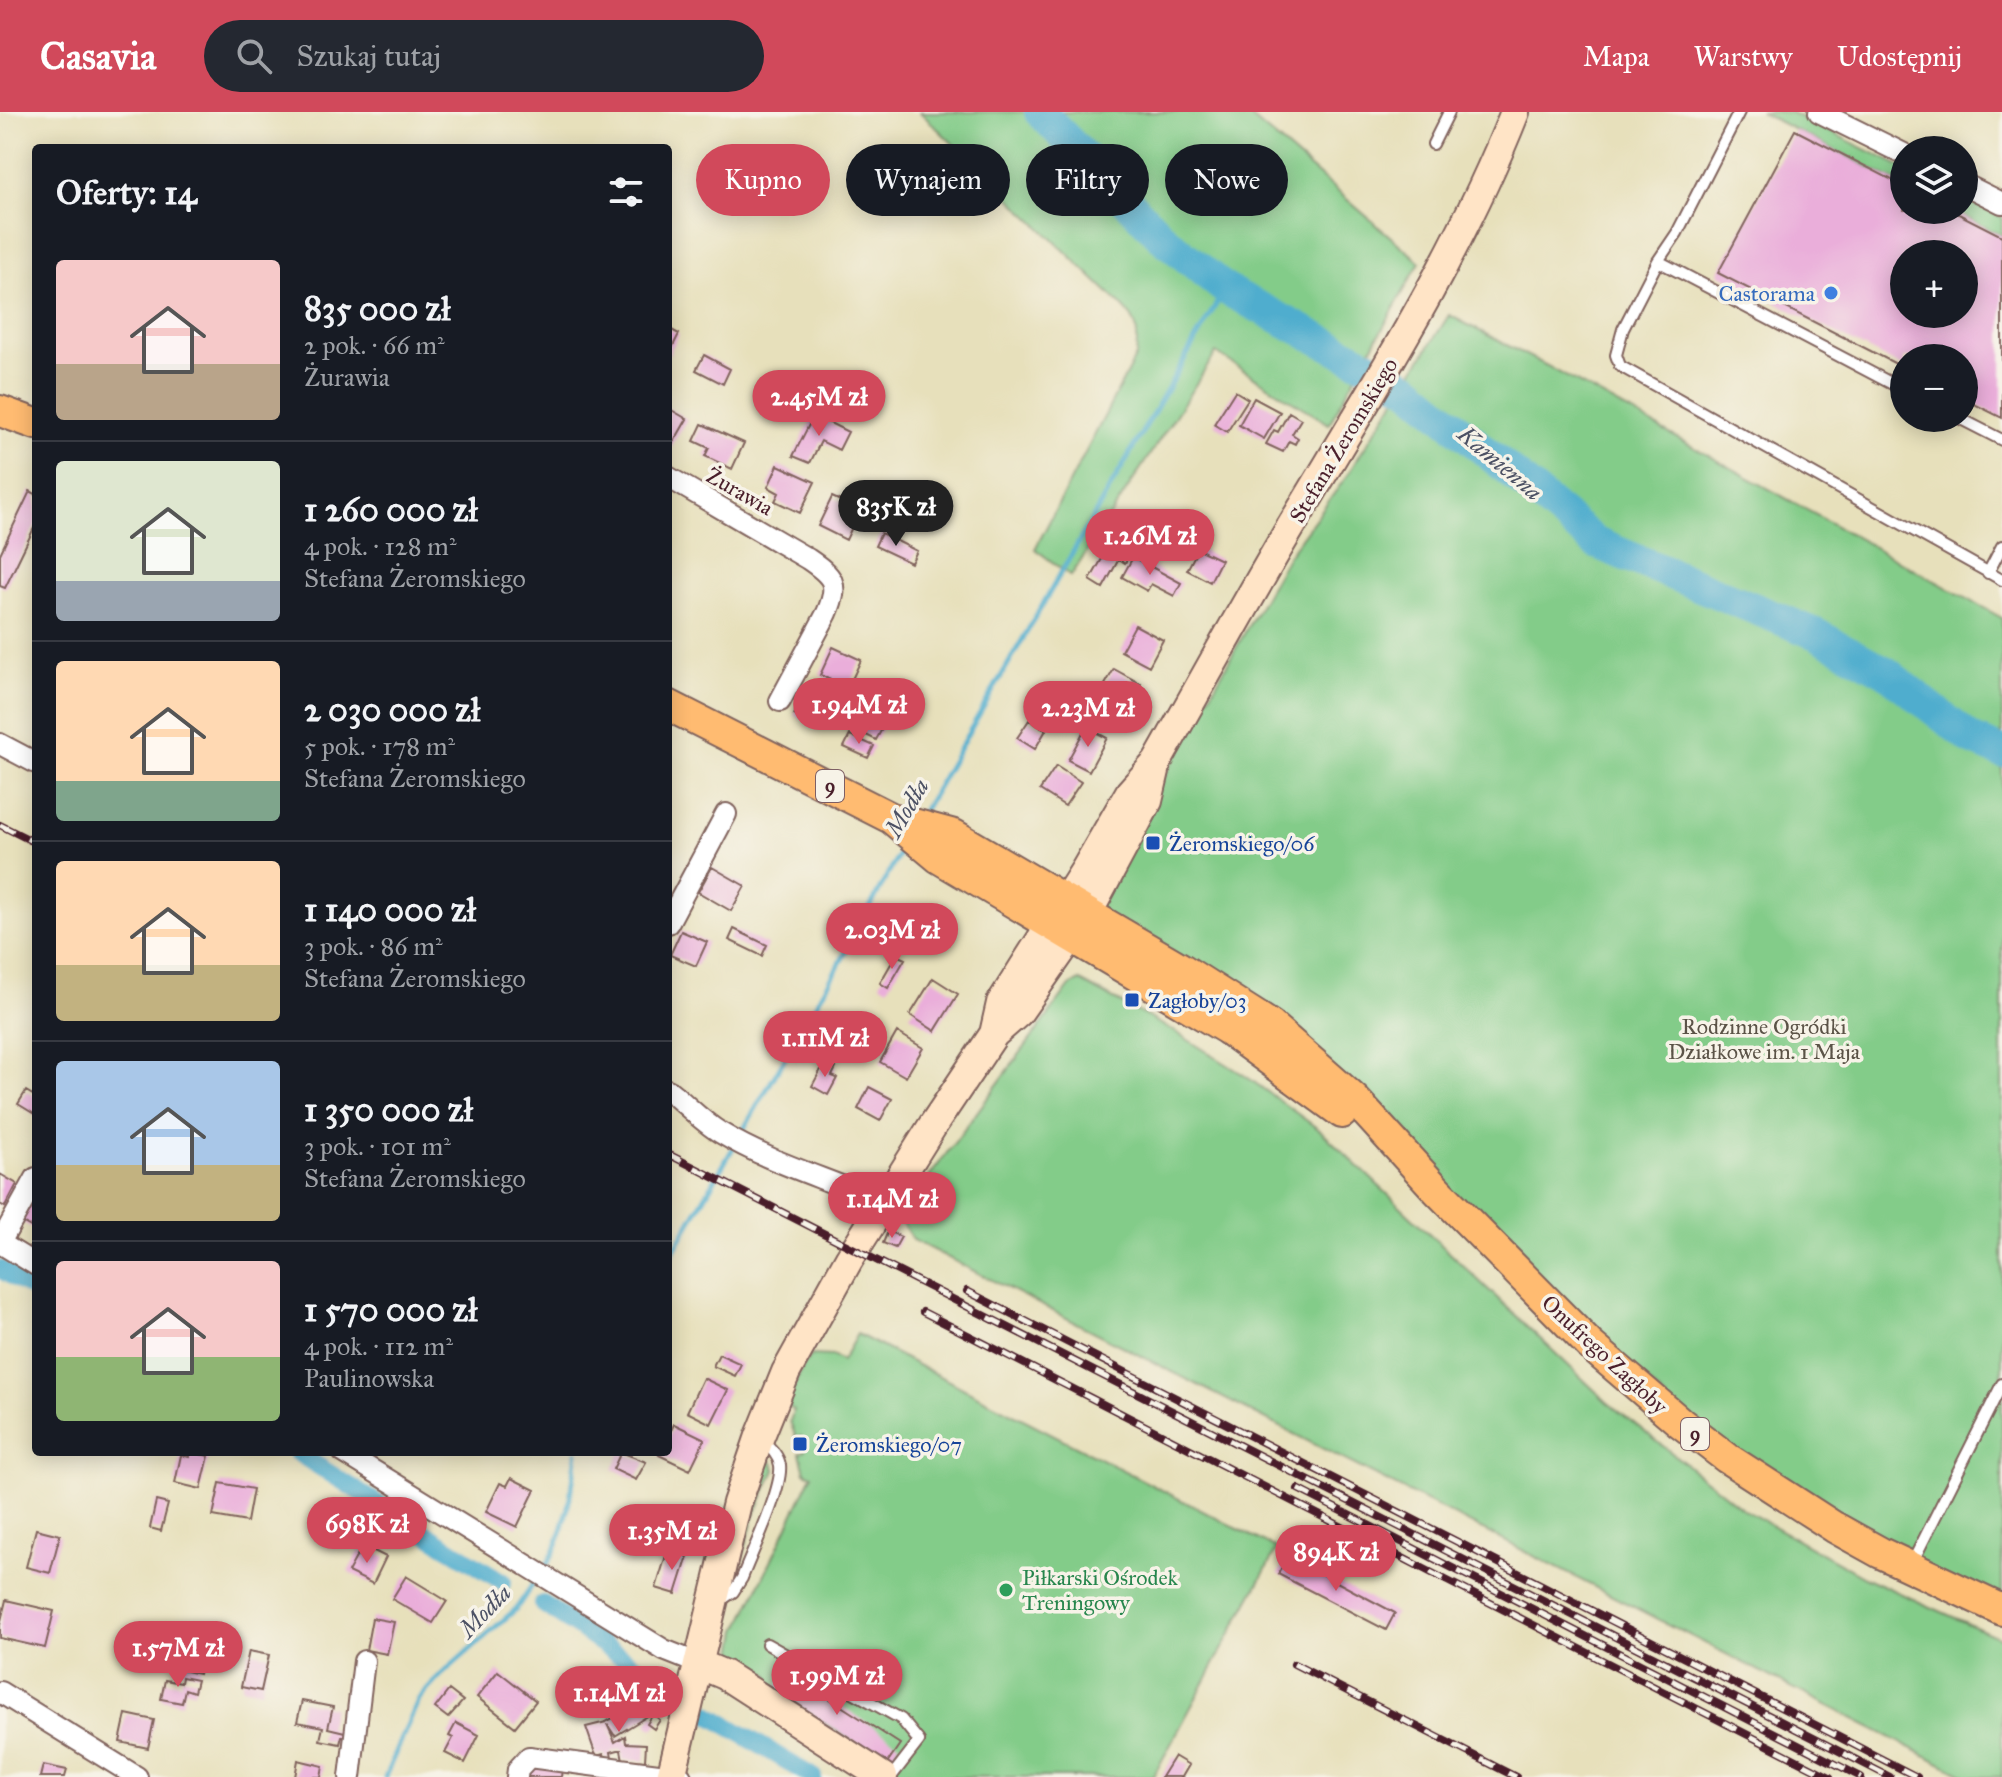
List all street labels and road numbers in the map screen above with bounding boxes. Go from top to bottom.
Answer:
street label: Stefana Żeromskiego [1284,353,1403,528]
street label: Żurawia [702,462,779,522]
road number: 9 [816,770,844,802]
street label: Onufrego Zagłoby [1536,1289,1674,1420]
road number: 9 [1681,1418,1709,1450]

